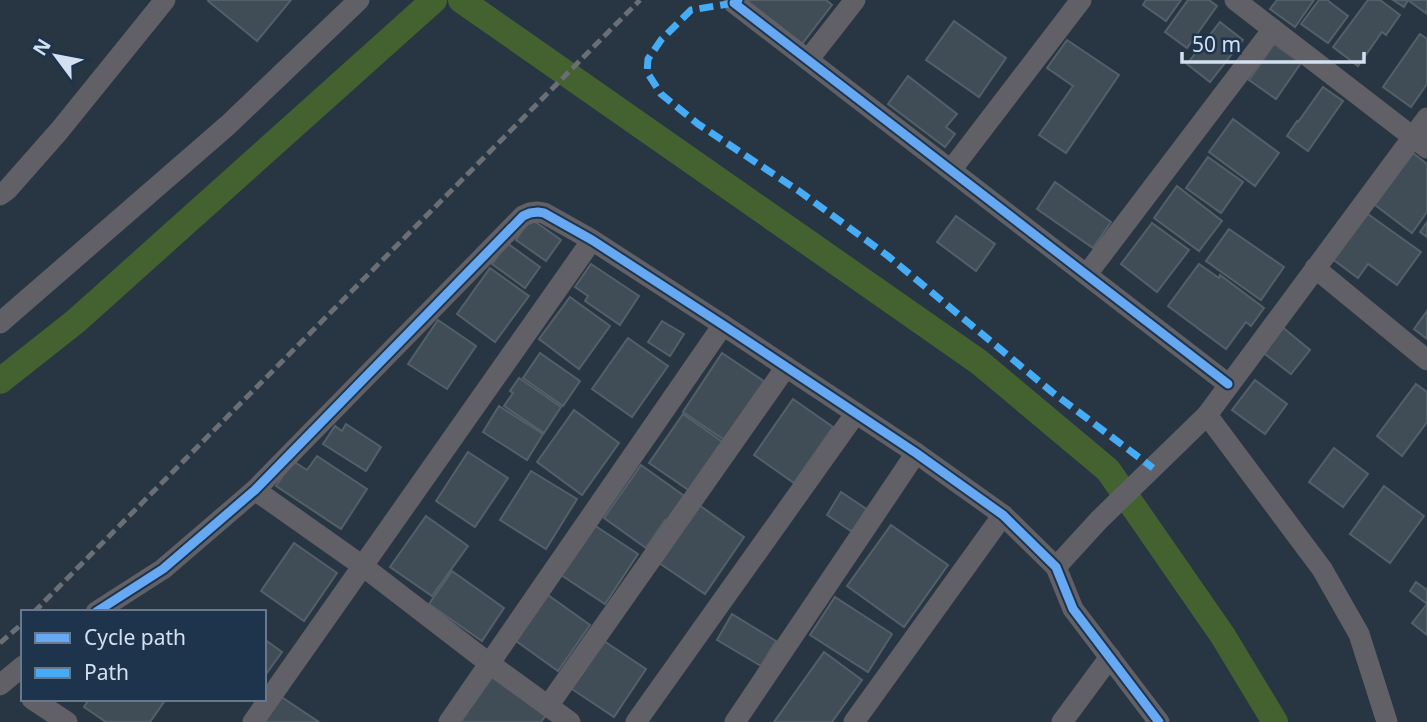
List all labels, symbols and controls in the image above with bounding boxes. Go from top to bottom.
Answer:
north arrow [21,21,91,91]
scale bar [1182,21,1364,65]
text: 50 m [1192,30,1241,58]
text: N [26,34,57,60]
legend [21,610,266,701]
text: Cycle path [84,623,186,651]
text: Path [84,658,129,686]

